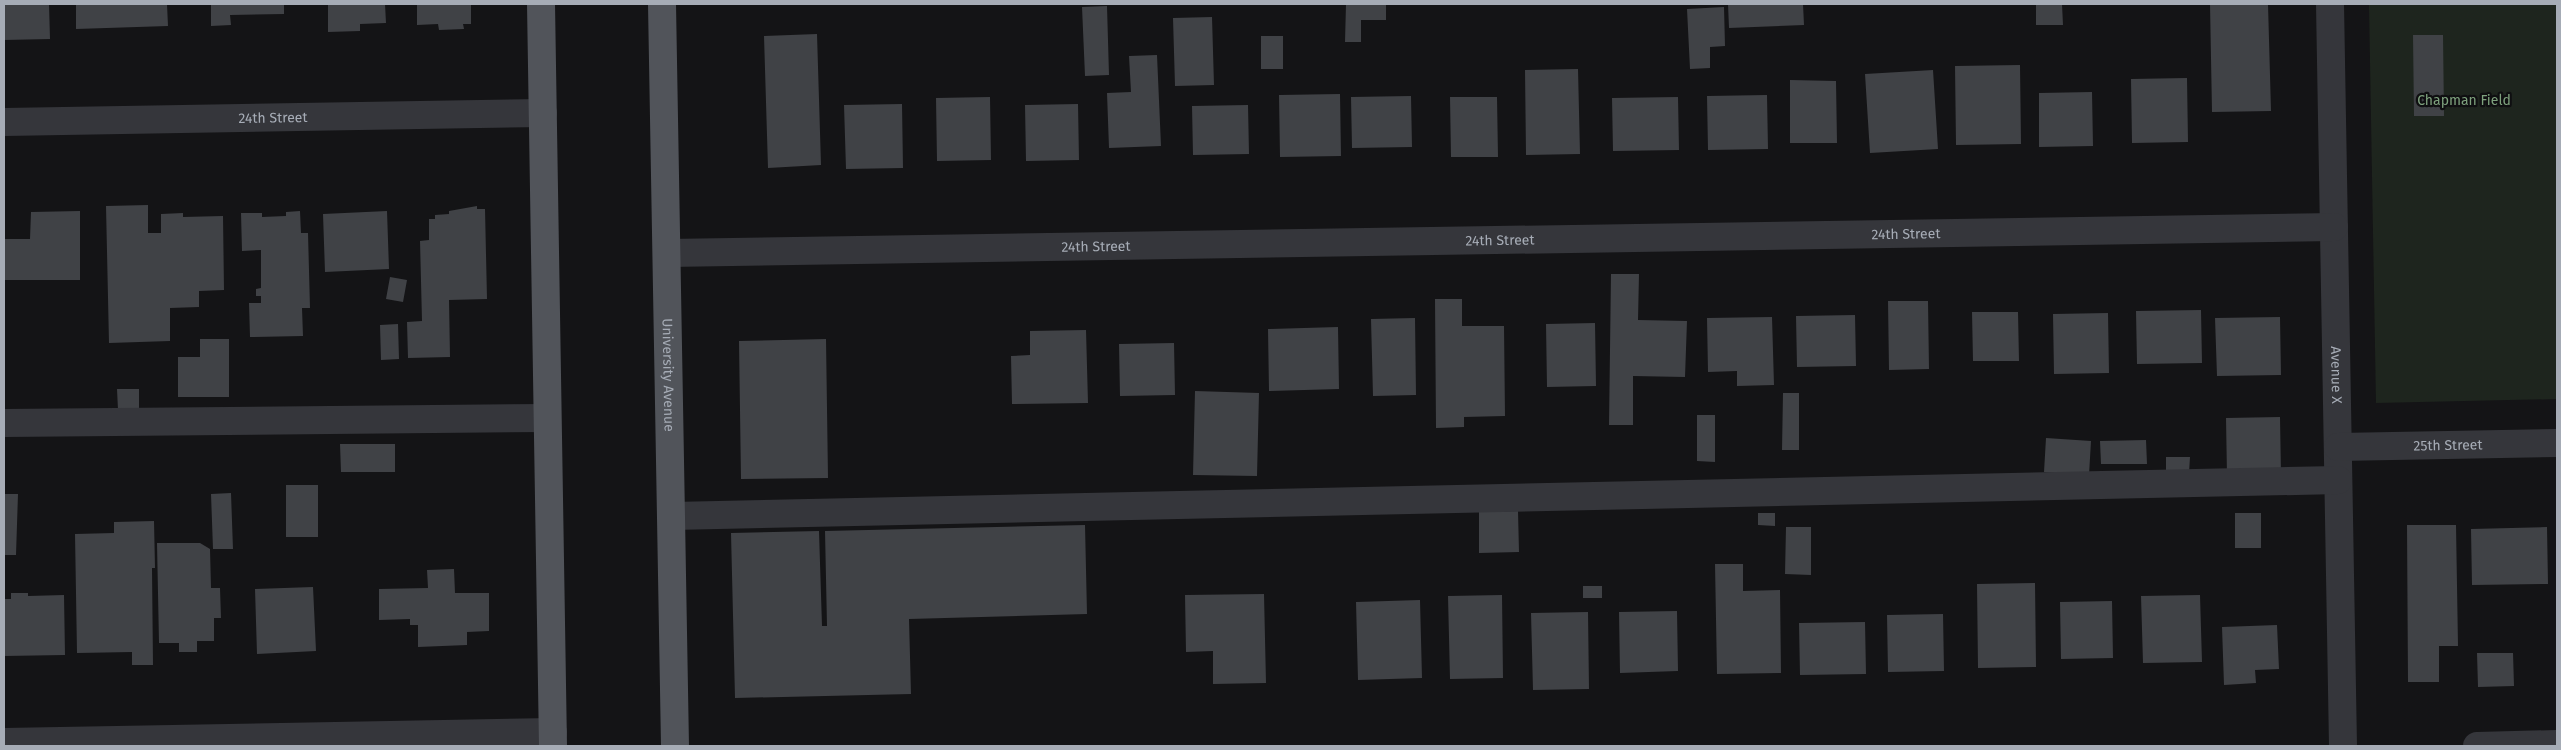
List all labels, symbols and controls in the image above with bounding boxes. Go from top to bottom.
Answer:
park label: Chapman Field [2417,92,2511,109]
street label: 24th Street [238,108,309,127]
street label: 24th Street [1871,225,1941,243]
street label: 24th Street [1465,231,1535,249]
street label: 24th Street [1061,237,1132,255]
street label: University Avenue [659,318,678,432]
street label: Avenue X [2327,346,2346,404]
street label: 25th Street [2413,436,2484,454]

